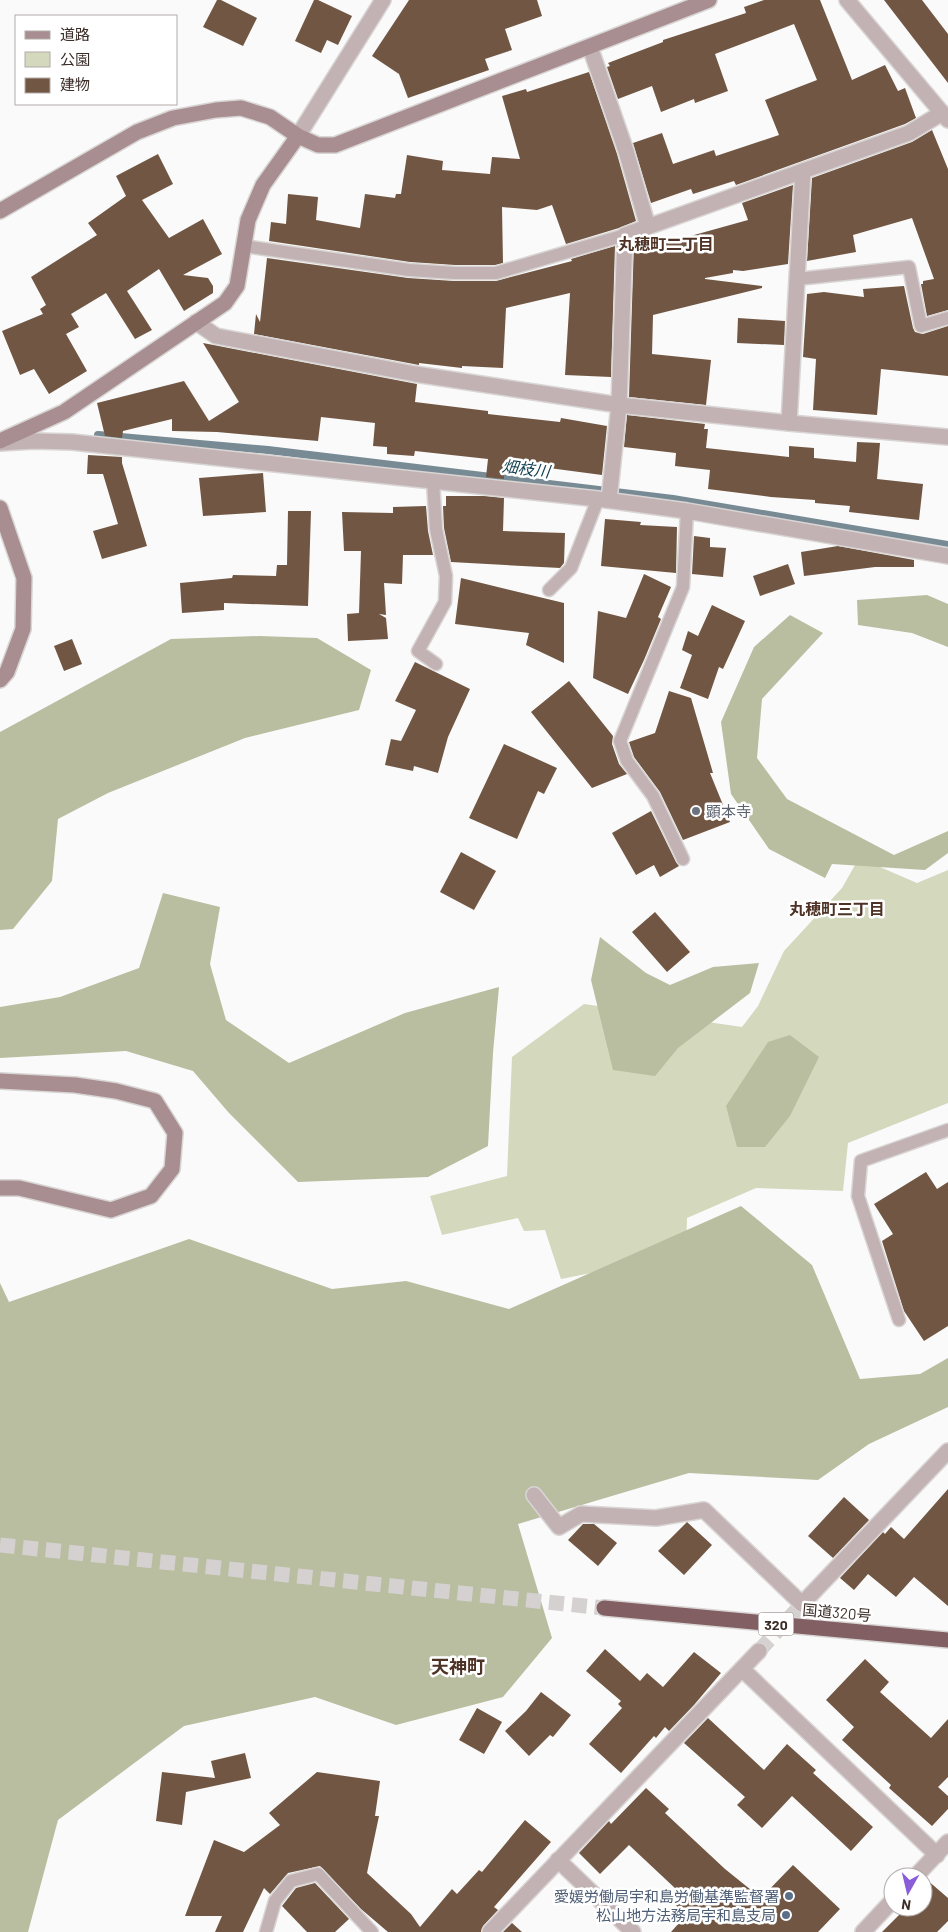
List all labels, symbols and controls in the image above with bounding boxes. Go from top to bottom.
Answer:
legend [15,15,178,105]
text: 道路 [60,25,90,43]
text: 公園 [60,50,90,68]
text: 建物 [60,75,90,93]
district label: 丸穂町二丁目 [618,234,714,253]
water label: 畑枝川 [501,456,553,481]
place label: 顕本寺 [706,802,751,820]
marker: 顕本寺 [690,805,702,817]
district label: 丸穂町三丁目 [789,899,885,918]
street label: 国道320号 [802,1600,872,1624]
road number: 320 [758,1612,794,1636]
district label: 天神町 [431,1655,485,1677]
north arrow [883,1867,933,1917]
place label: 愛媛労働局宇和島労働基準監督署 [554,1887,779,1905]
marker: 愛媛労働局宇和島労働基準監督署 [783,1890,795,1902]
text: N [900,1896,912,1914]
place label: 松山地方法務局宇和島支局 [596,1906,776,1924]
marker: 松山地方法務局宇和島支局 [780,1909,792,1921]

